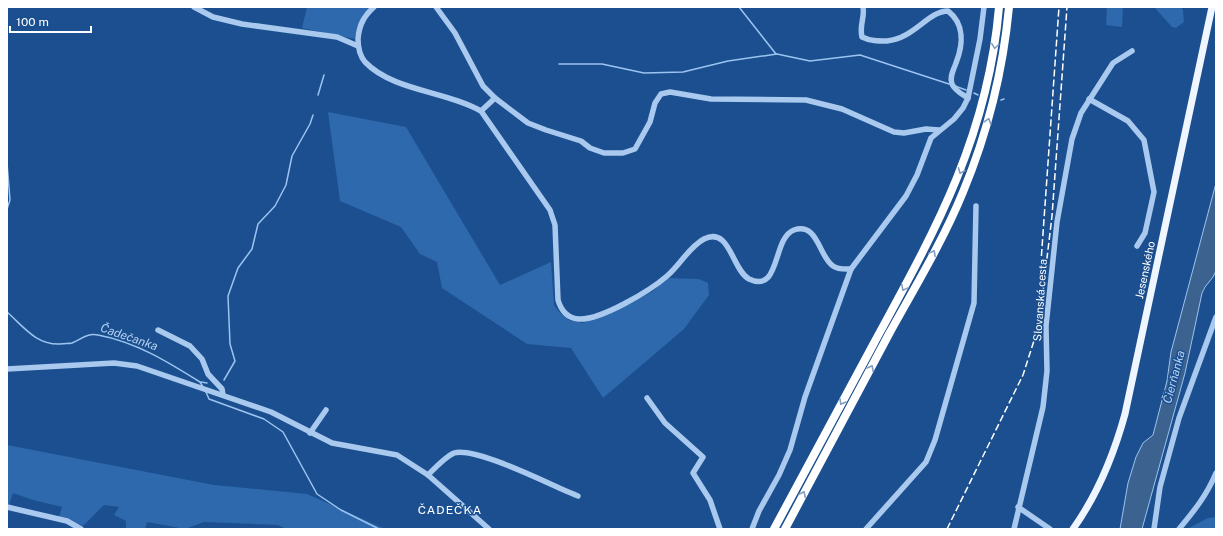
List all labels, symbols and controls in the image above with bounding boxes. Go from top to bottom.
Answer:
scale bar [10,8,91,34]
text: 100 m [16,15,49,29]
one-way arrow [991,43,1000,49]
one-way arrow [983,117,992,124]
one-way arrow [958,167,966,174]
street label: Jesenského [1133,240,1157,300]
one-way arrow [928,250,936,258]
street label: Slovanská cesta [1031,258,1049,342]
one-way arrow [901,283,909,291]
water label: Čadečanka [98,321,160,353]
water label: Čierňanka [1160,349,1188,405]
one-way arrow [867,365,874,372]
one-way arrow [839,398,846,405]
one-way arrow [798,491,805,499]
district label: ČADEČKA [418,503,482,517]

